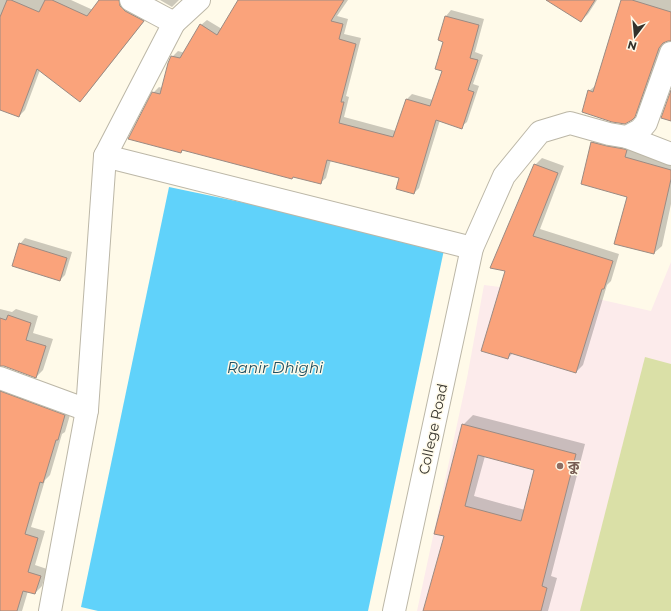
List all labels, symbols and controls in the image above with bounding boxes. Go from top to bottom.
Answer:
north arrow [615,16,655,56]
text: N [626,38,638,54]
water label: Ranir Dhighi [227,358,324,377]
street label: College Road [415,382,451,476]
place label: কু [567,457,580,475]
marker: কু [555,461,565,471]

